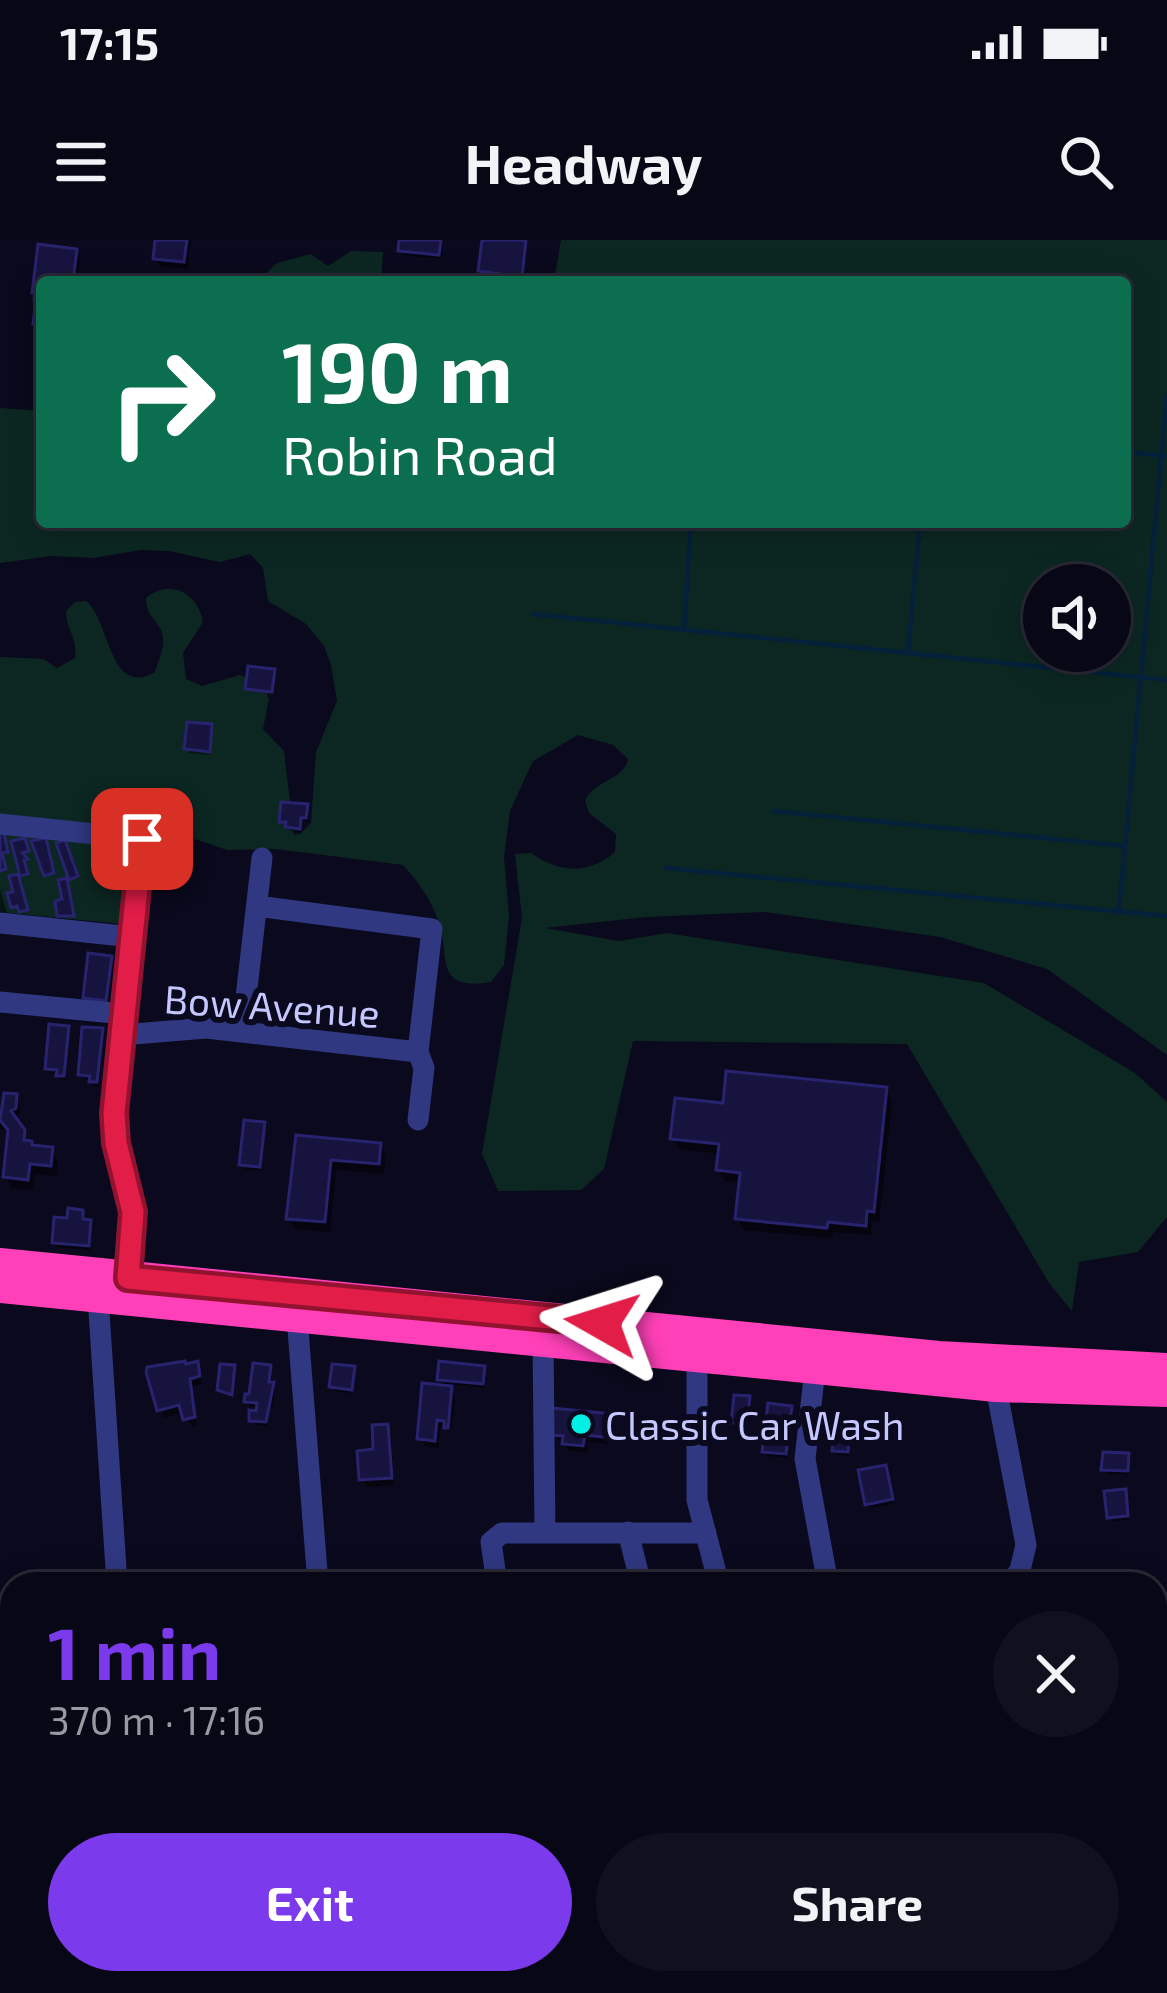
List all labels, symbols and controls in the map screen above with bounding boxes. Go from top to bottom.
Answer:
text: 17:15 [60,15,159,69]
icon: menu [48,129,114,195]
icon: search [1053,129,1119,195]
text: Headway [465,130,702,195]
text: 190 m [282,319,513,420]
icon: right [84,324,240,480]
text: Robin Road [282,421,558,486]
map controls [1023,564,1131,672]
button: sound [1023,564,1131,672]
pin [91,788,193,890]
icon: arrive [109,806,175,872]
street label: Bow Avenue [163,974,381,1036]
position arrow [539,1260,665,1386]
place label: Classic Car Wash [605,1401,904,1448]
marker: Classic Car Wash [568,1411,594,1437]
text: 1 min [48,1608,221,1694]
button: close [993,1611,1119,1737]
text: 370 m · 17:16 [48,1696,265,1743]
button: Exit [48,1833,572,1971]
button: Share [596,1833,1119,1971]

